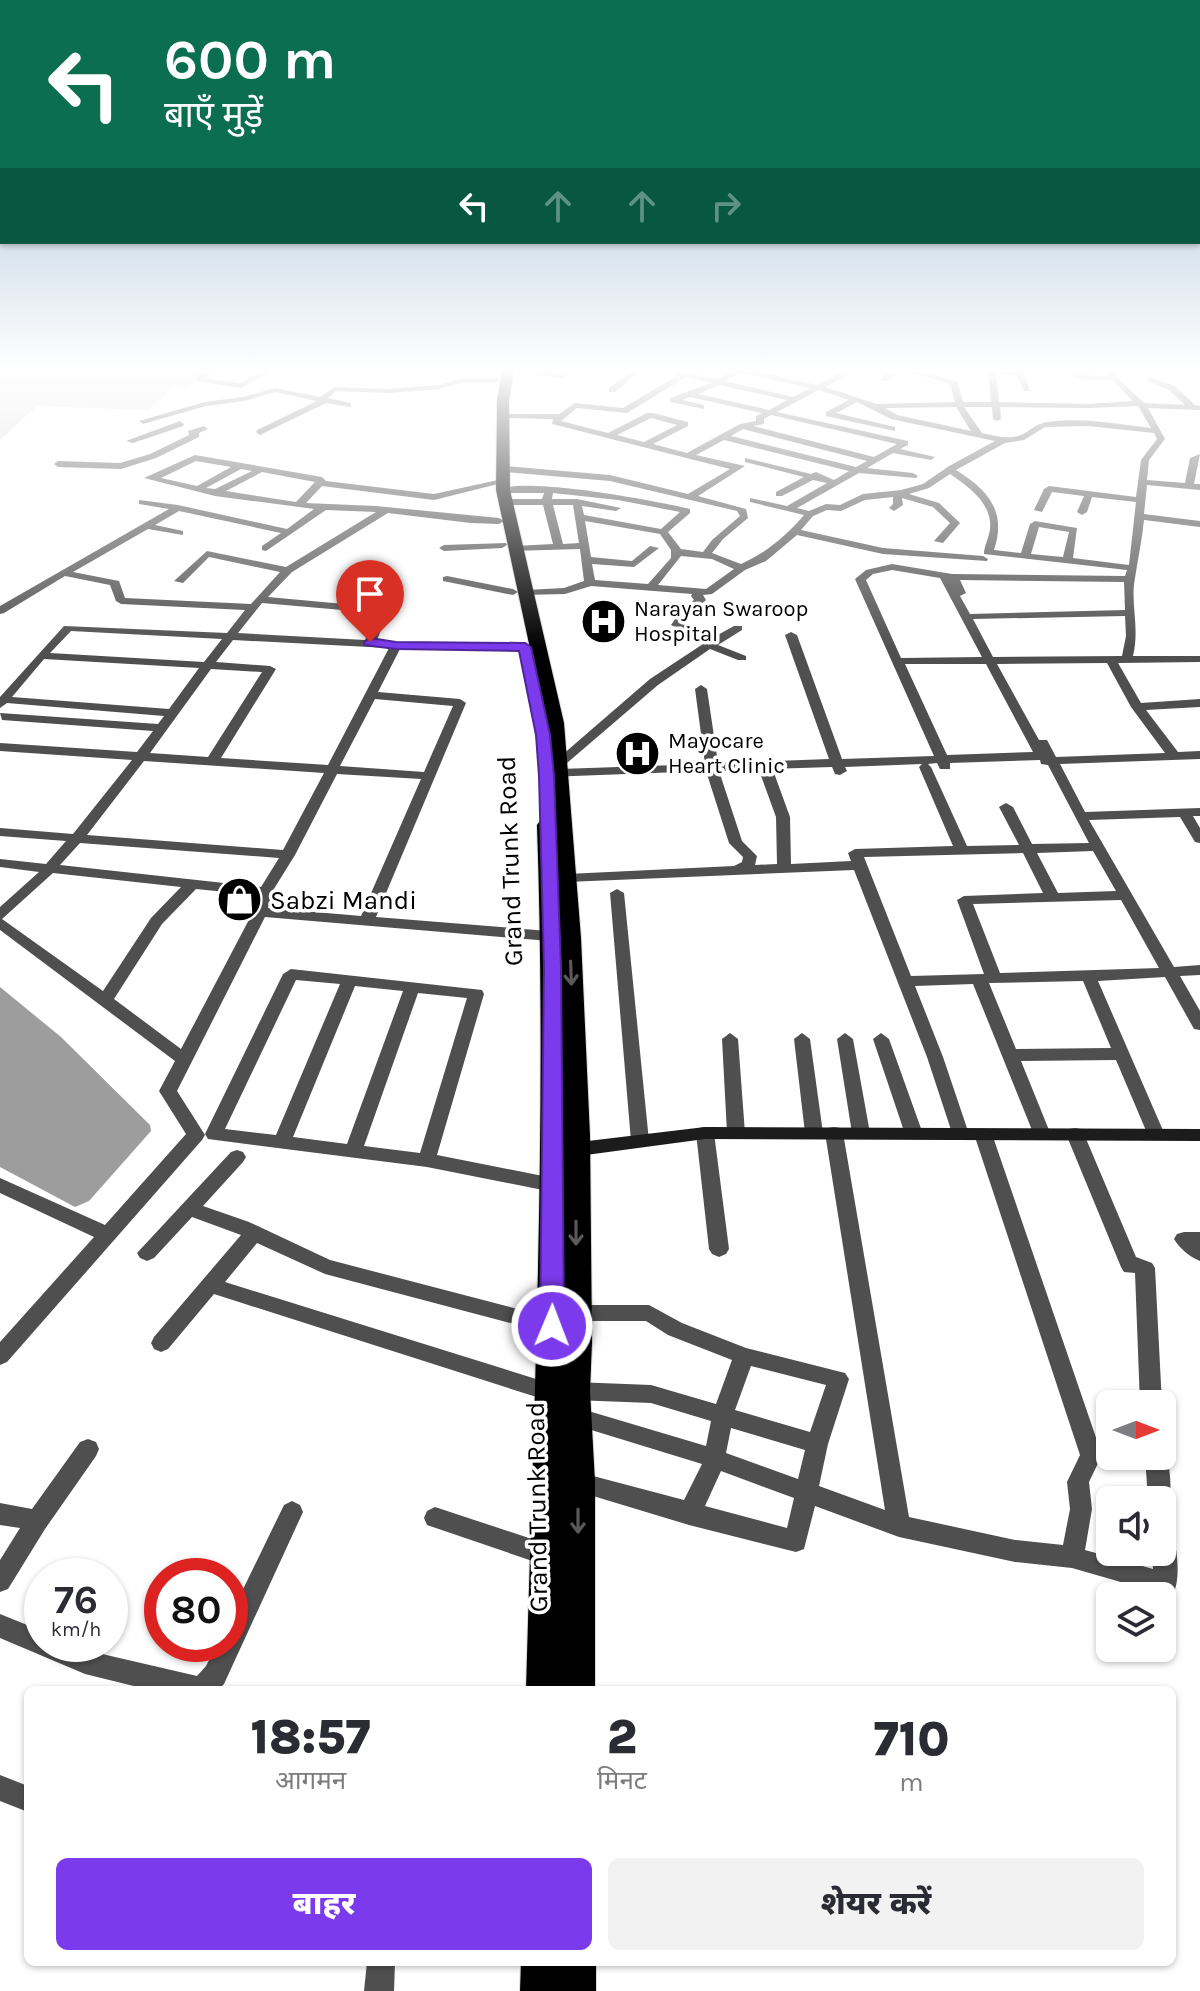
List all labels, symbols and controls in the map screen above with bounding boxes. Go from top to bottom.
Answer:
text: 600 m [164,27,336,92]
icon: left [32,32,136,136]
text: बाएँ मुड़ें [164,94,263,136]
icon: left [452,184,496,228]
icon: ahead [536,184,580,228]
icon: ahead [620,184,664,228]
icon: right [704,184,748,228]
pin [336,560,404,642]
icon: arrive [348,572,392,616]
place label: Narayan Swaroop Hospital [634,596,808,647]
hospital icon: Narayan Swaroop Hospital [579,598,627,646]
place label: Mayocare Heart Clinic [668,728,785,779]
hospital icon: Mayocare Heart Clinic [613,730,661,778]
street label: Grand Trunk Road [491,755,529,967]
shop icon: Sabzi Mandi [215,876,263,924]
place label: Sabzi Mandi [270,885,417,916]
one-way arrow [564,959,579,986]
one-way arrow [568,1219,584,1246]
position arrow [510,1284,594,1368]
north arrow [1096,1390,1176,1470]
map controls [1096,1390,1176,1662]
street label: Grand Trunk Road [520,1402,554,1612]
button: sound [1096,1486,1176,1566]
one-way arrow [570,1507,586,1534]
speed limit sign: 80 [144,1558,248,1662]
text: 76 [54,1576,98,1623]
button: layers [1096,1582,1176,1662]
text: km/h [51,1618,101,1641]
text: 18:57 [251,1709,371,1765]
text: 2 [607,1709,637,1765]
text: 710 [873,1711,950,1767]
text: आगमन [275,1765,346,1796]
text: मिनट [597,1765,647,1796]
text: m [899,1767,924,1798]
button: बाहर [56,1858,592,1950]
button: शेयर करें [608,1858,1144,1950]

